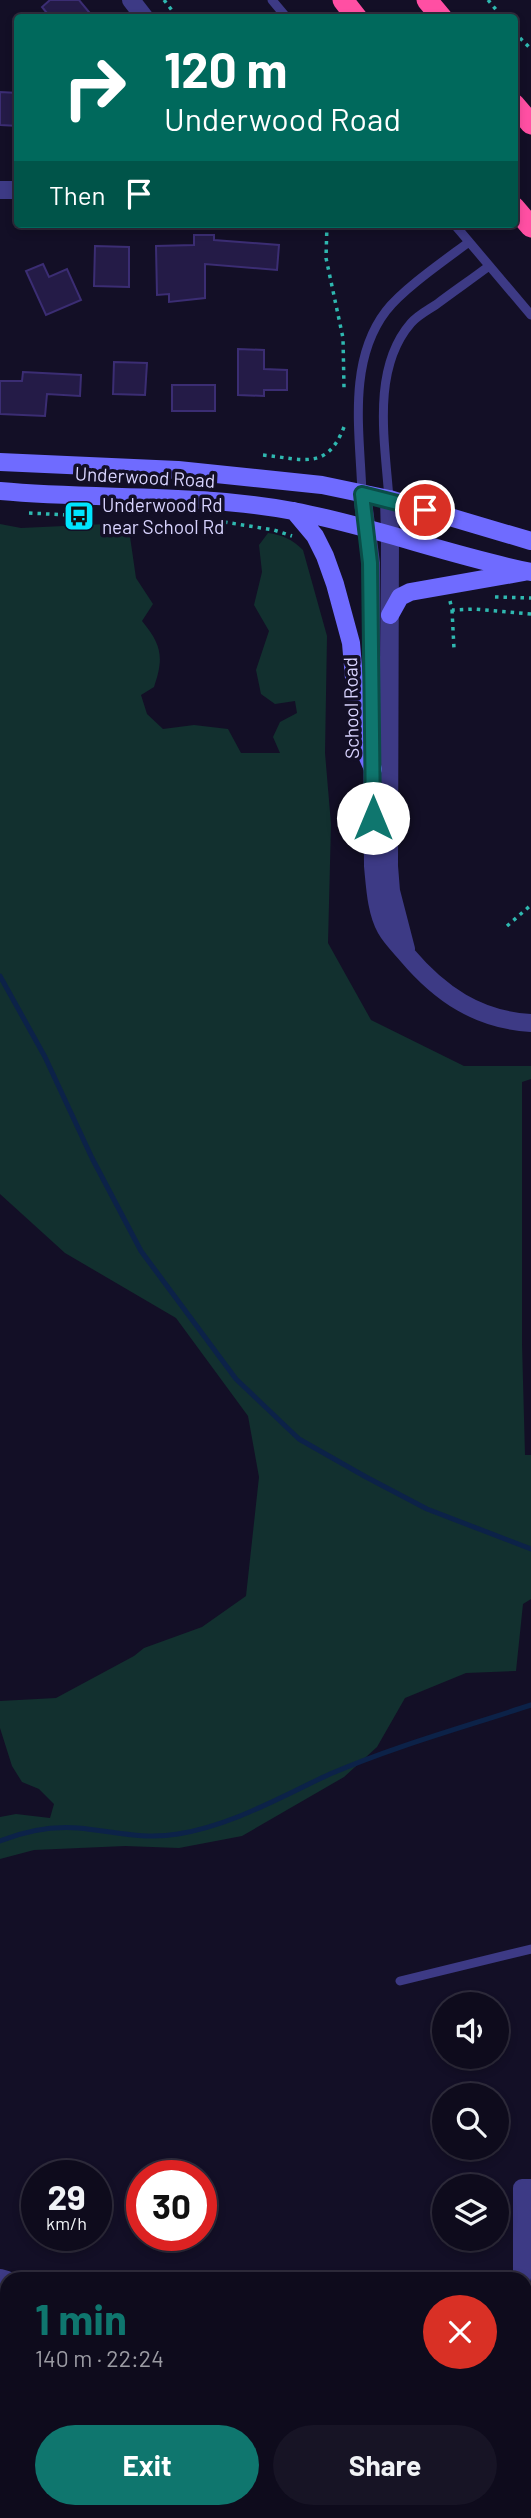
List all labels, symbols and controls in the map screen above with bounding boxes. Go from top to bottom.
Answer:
text: 120 m [164,39,287,98]
icon: right [49,42,140,133]
text: Underwood Road [164,99,401,137]
icon: arrive [120,175,158,213]
text: Then [49,179,106,210]
street label: Underwood Road [74,461,216,492]
pin [395,480,455,540]
icon: arrive [406,491,444,529]
place label: Underwood Rd near School Rd [102,493,224,538]
bus stop icon: Underwood Rd near School Rd [62,499,96,533]
street label: School Road [338,657,363,759]
position arrow [336,781,410,855]
map controls [432,1992,509,2251]
button: sound [432,1992,509,2069]
button: search [432,2083,509,2160]
speed limit sign: 30 [126,2160,217,2251]
button: layers [432,2174,509,2251]
text: 29 [47,2175,86,2217]
text: km/h [46,2212,87,2234]
text: 1 min [35,2293,127,2343]
button: close [423,2295,497,2369]
text: 140 m · 22:24 [35,2344,164,2372]
button: Exit [35,2425,259,2505]
button: Share [273,2425,497,2505]

